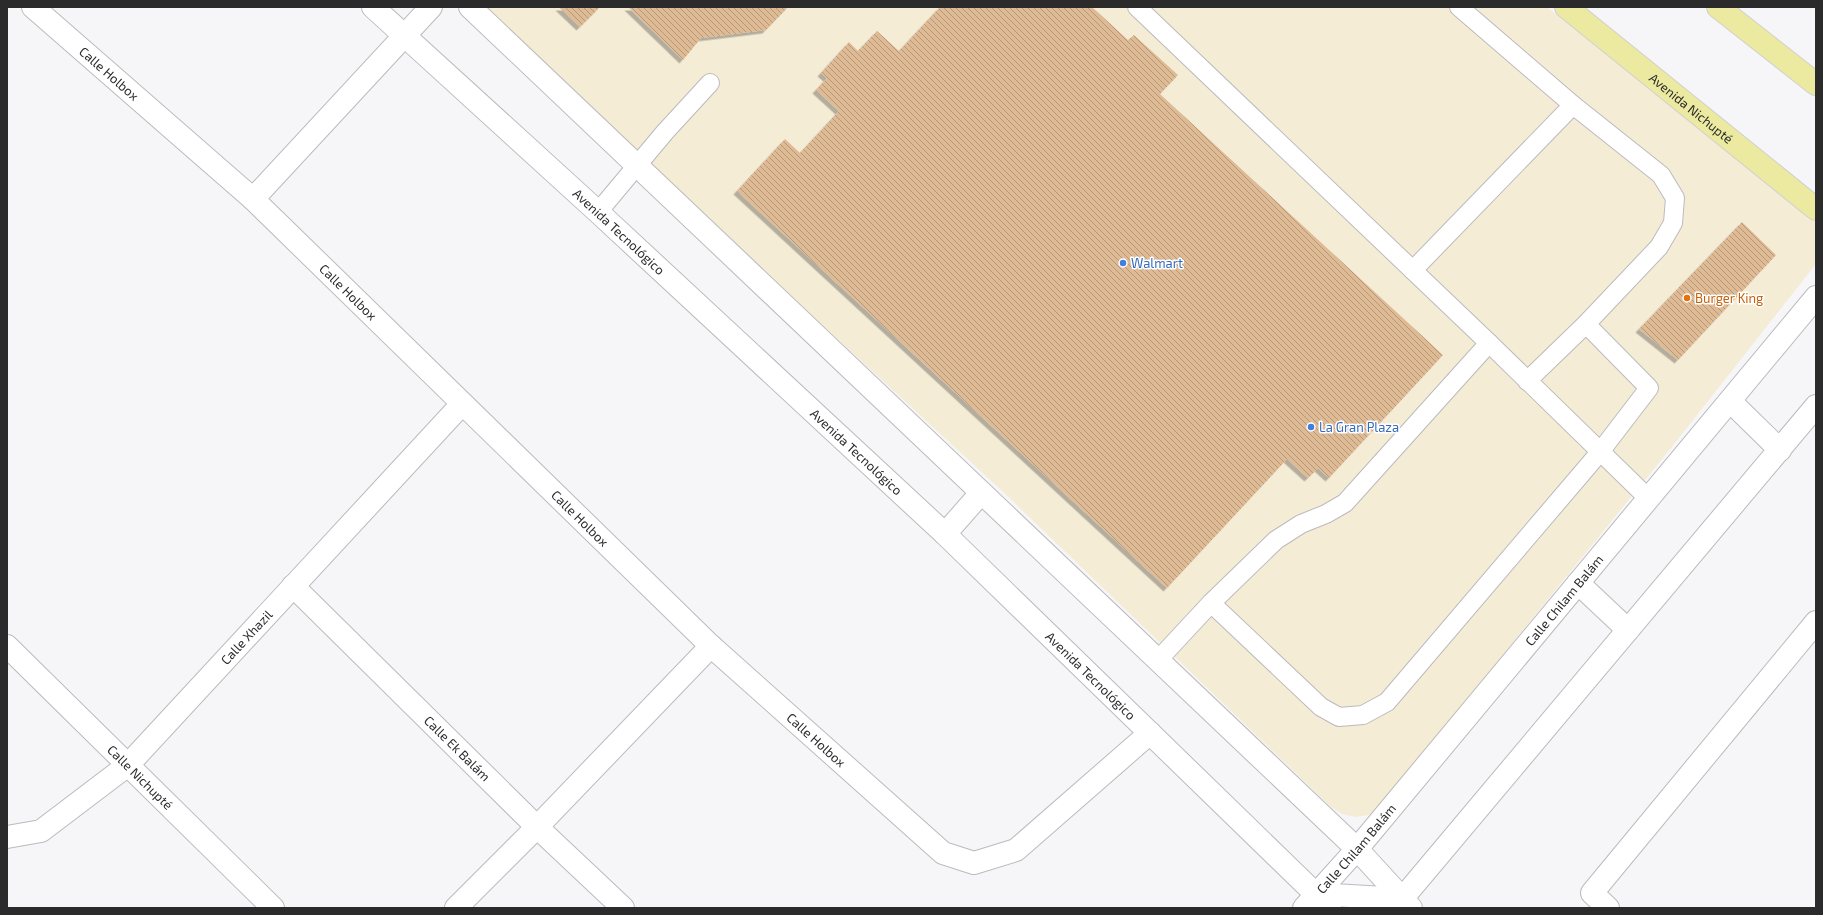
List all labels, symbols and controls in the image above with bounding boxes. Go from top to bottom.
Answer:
street label: Calle Holbox [76,43,142,104]
street label: Avenida Nichupté [1646,70,1736,147]
street label: Avenida Tecnológico [570,185,668,278]
place label: Walmart [1131,255,1183,271]
marker: Walmart [1118,258,1128,268]
street label: Calle Holbox [316,260,380,323]
place label: Burger King [1695,290,1763,306]
marker: Burger King [1682,293,1692,303]
street label: Avenida Tecnológico [807,405,906,498]
place label: La Gran Plaza [1319,419,1399,435]
marker: La Gran Plaza [1306,422,1316,432]
street label: Calle Holbox [548,487,612,550]
street label: Calle Chilam Balám [1522,551,1606,649]
street label: Calle Xhazil [217,606,276,668]
street label: Avenida Tecnológico [1042,628,1139,723]
street label: Calle Holbox [783,709,849,770]
street label: Calle Ek Balám [421,712,494,784]
street label: Calle Nichupté [104,742,176,813]
street label: Calle Chilam Balám [1313,801,1399,897]

